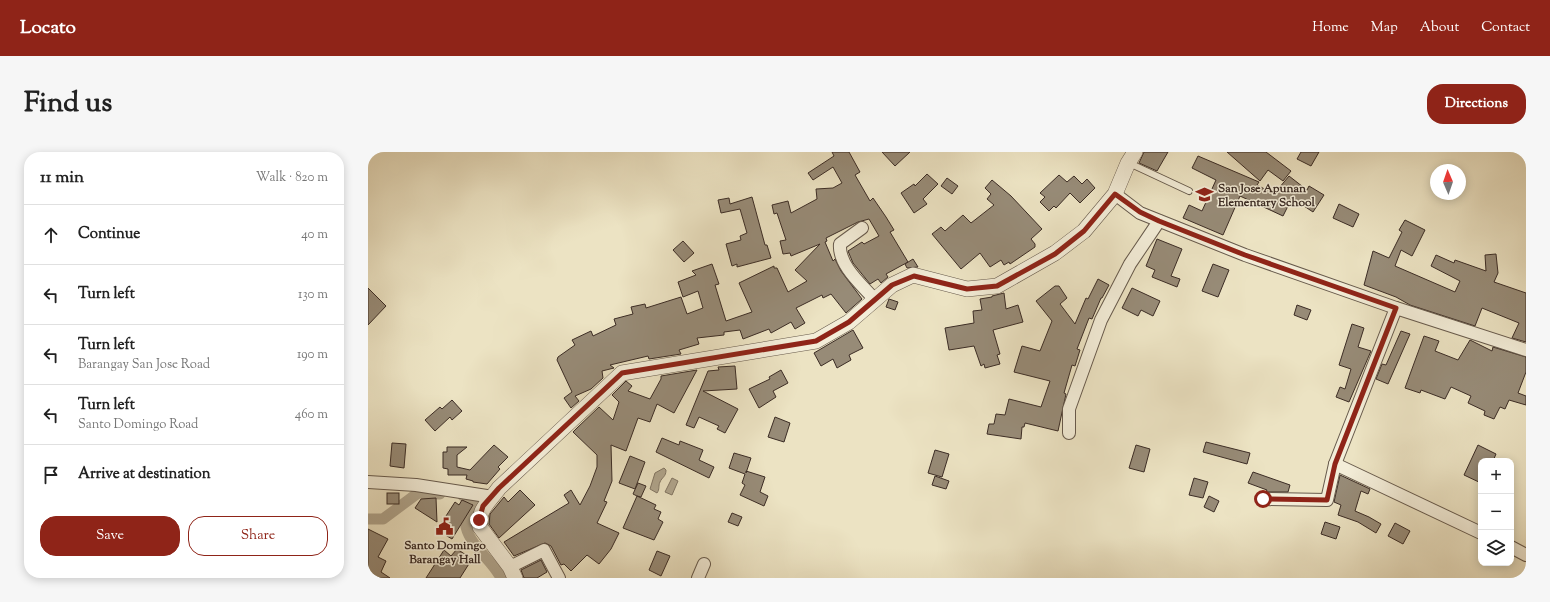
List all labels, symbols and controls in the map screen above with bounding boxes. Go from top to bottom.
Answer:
text: Locato [20,15,76,42]
text: Home [1312,18,1349,38]
text: Map [1371,18,1398,38]
text: About [1420,18,1459,38]
text: Contact [1481,18,1530,38]
text: Find us [24,84,112,124]
button: Directions [1427,84,1526,124]
north arrow [1430,164,1466,200]
text: 11 min [40,166,84,190]
text: Walk · 820 m [256,169,328,187]
place label: San Jose Apunan Elementary School [1217,180,1315,212]
school or university icon: San Jose Apunan Elementary School [1195,185,1215,205]
icon: ahead [40,224,62,246]
text: Continue [78,224,140,245]
text: 40 m [301,226,328,244]
icon: left [40,284,62,306]
text: Turn left [78,284,135,305]
text: 130 m [298,286,328,304]
text: Turn left [78,335,135,356]
icon: left [40,344,62,366]
text: 190 m [297,346,328,364]
text: Barangay San Jose Road [78,356,210,374]
text: Turn left [78,395,135,416]
icon: left [40,404,62,426]
text: 460 m [295,406,328,424]
text: Santo Domingo Road [78,416,198,434]
map controls [1478,458,1514,566]
button: + [1478,458,1514,494]
icon: arrive [40,464,62,486]
text: Arrive at destination [78,464,211,485]
route start [1254,490,1272,508]
button: − [1478,494,1514,530]
route end [470,511,488,529]
button: Save [40,516,180,556]
button: Share [188,516,328,556]
public building icon: Santo Domingo Barangay Hall [435,516,455,536]
button: layers [1478,530,1514,566]
place label: Santo Domingo Barangay Hall [404,537,486,569]

